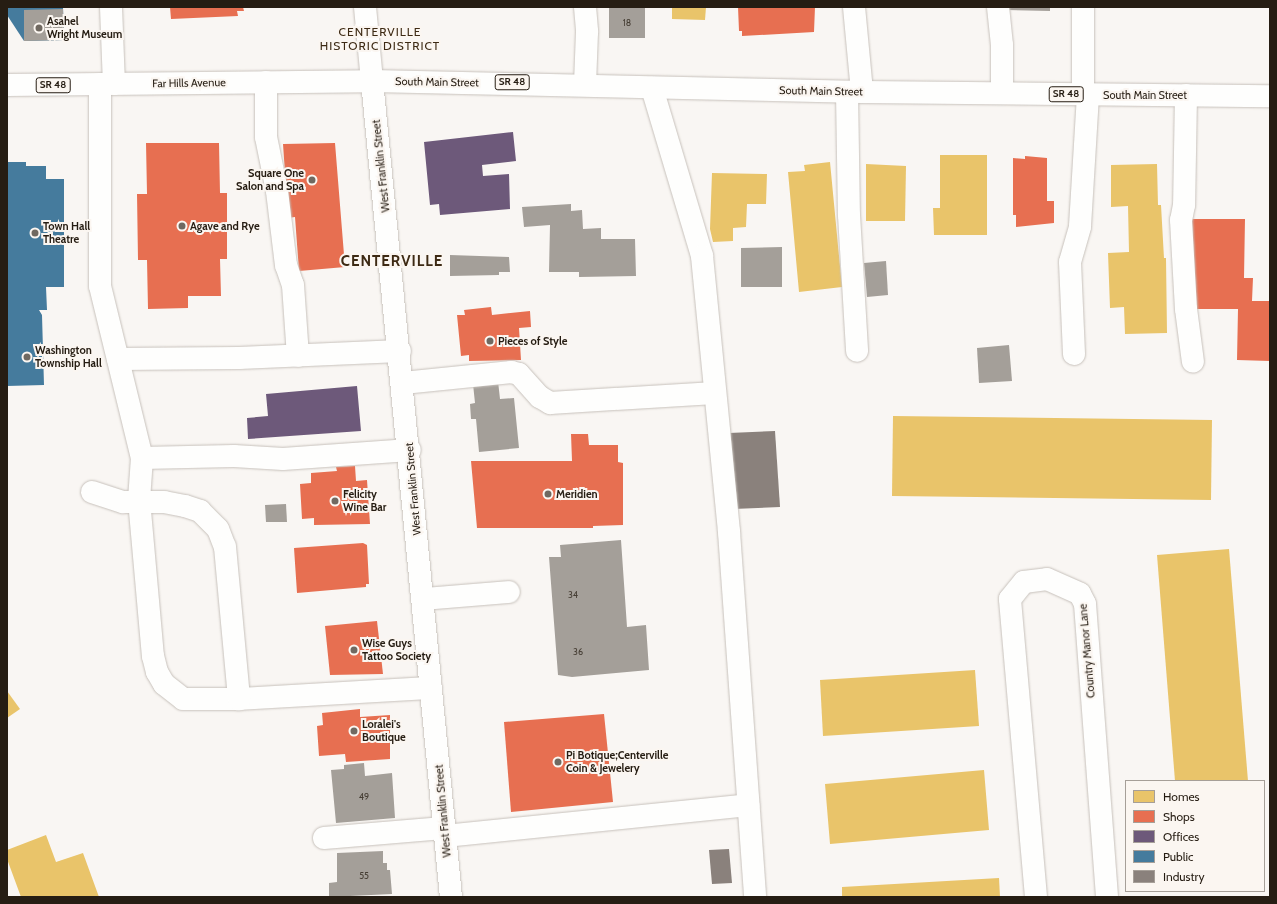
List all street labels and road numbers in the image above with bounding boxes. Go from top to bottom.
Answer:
road number: SR 48 [494,74,530,90]
street label: South Main Street [395,75,479,89]
street label: Far Hills Avenue [152,76,226,90]
road number: SR 48 [35,77,71,93]
street label: South Main Street [779,84,863,98]
road number: SR 48 [1048,86,1084,102]
street label: South Main Street [1103,88,1187,102]
street label: West Franklin Street [370,119,392,213]
street label: West Franklin Street [402,442,424,536]
street label: Country Manor Lane [1076,603,1098,699]
street label: West Franklin Street [432,764,454,858]

